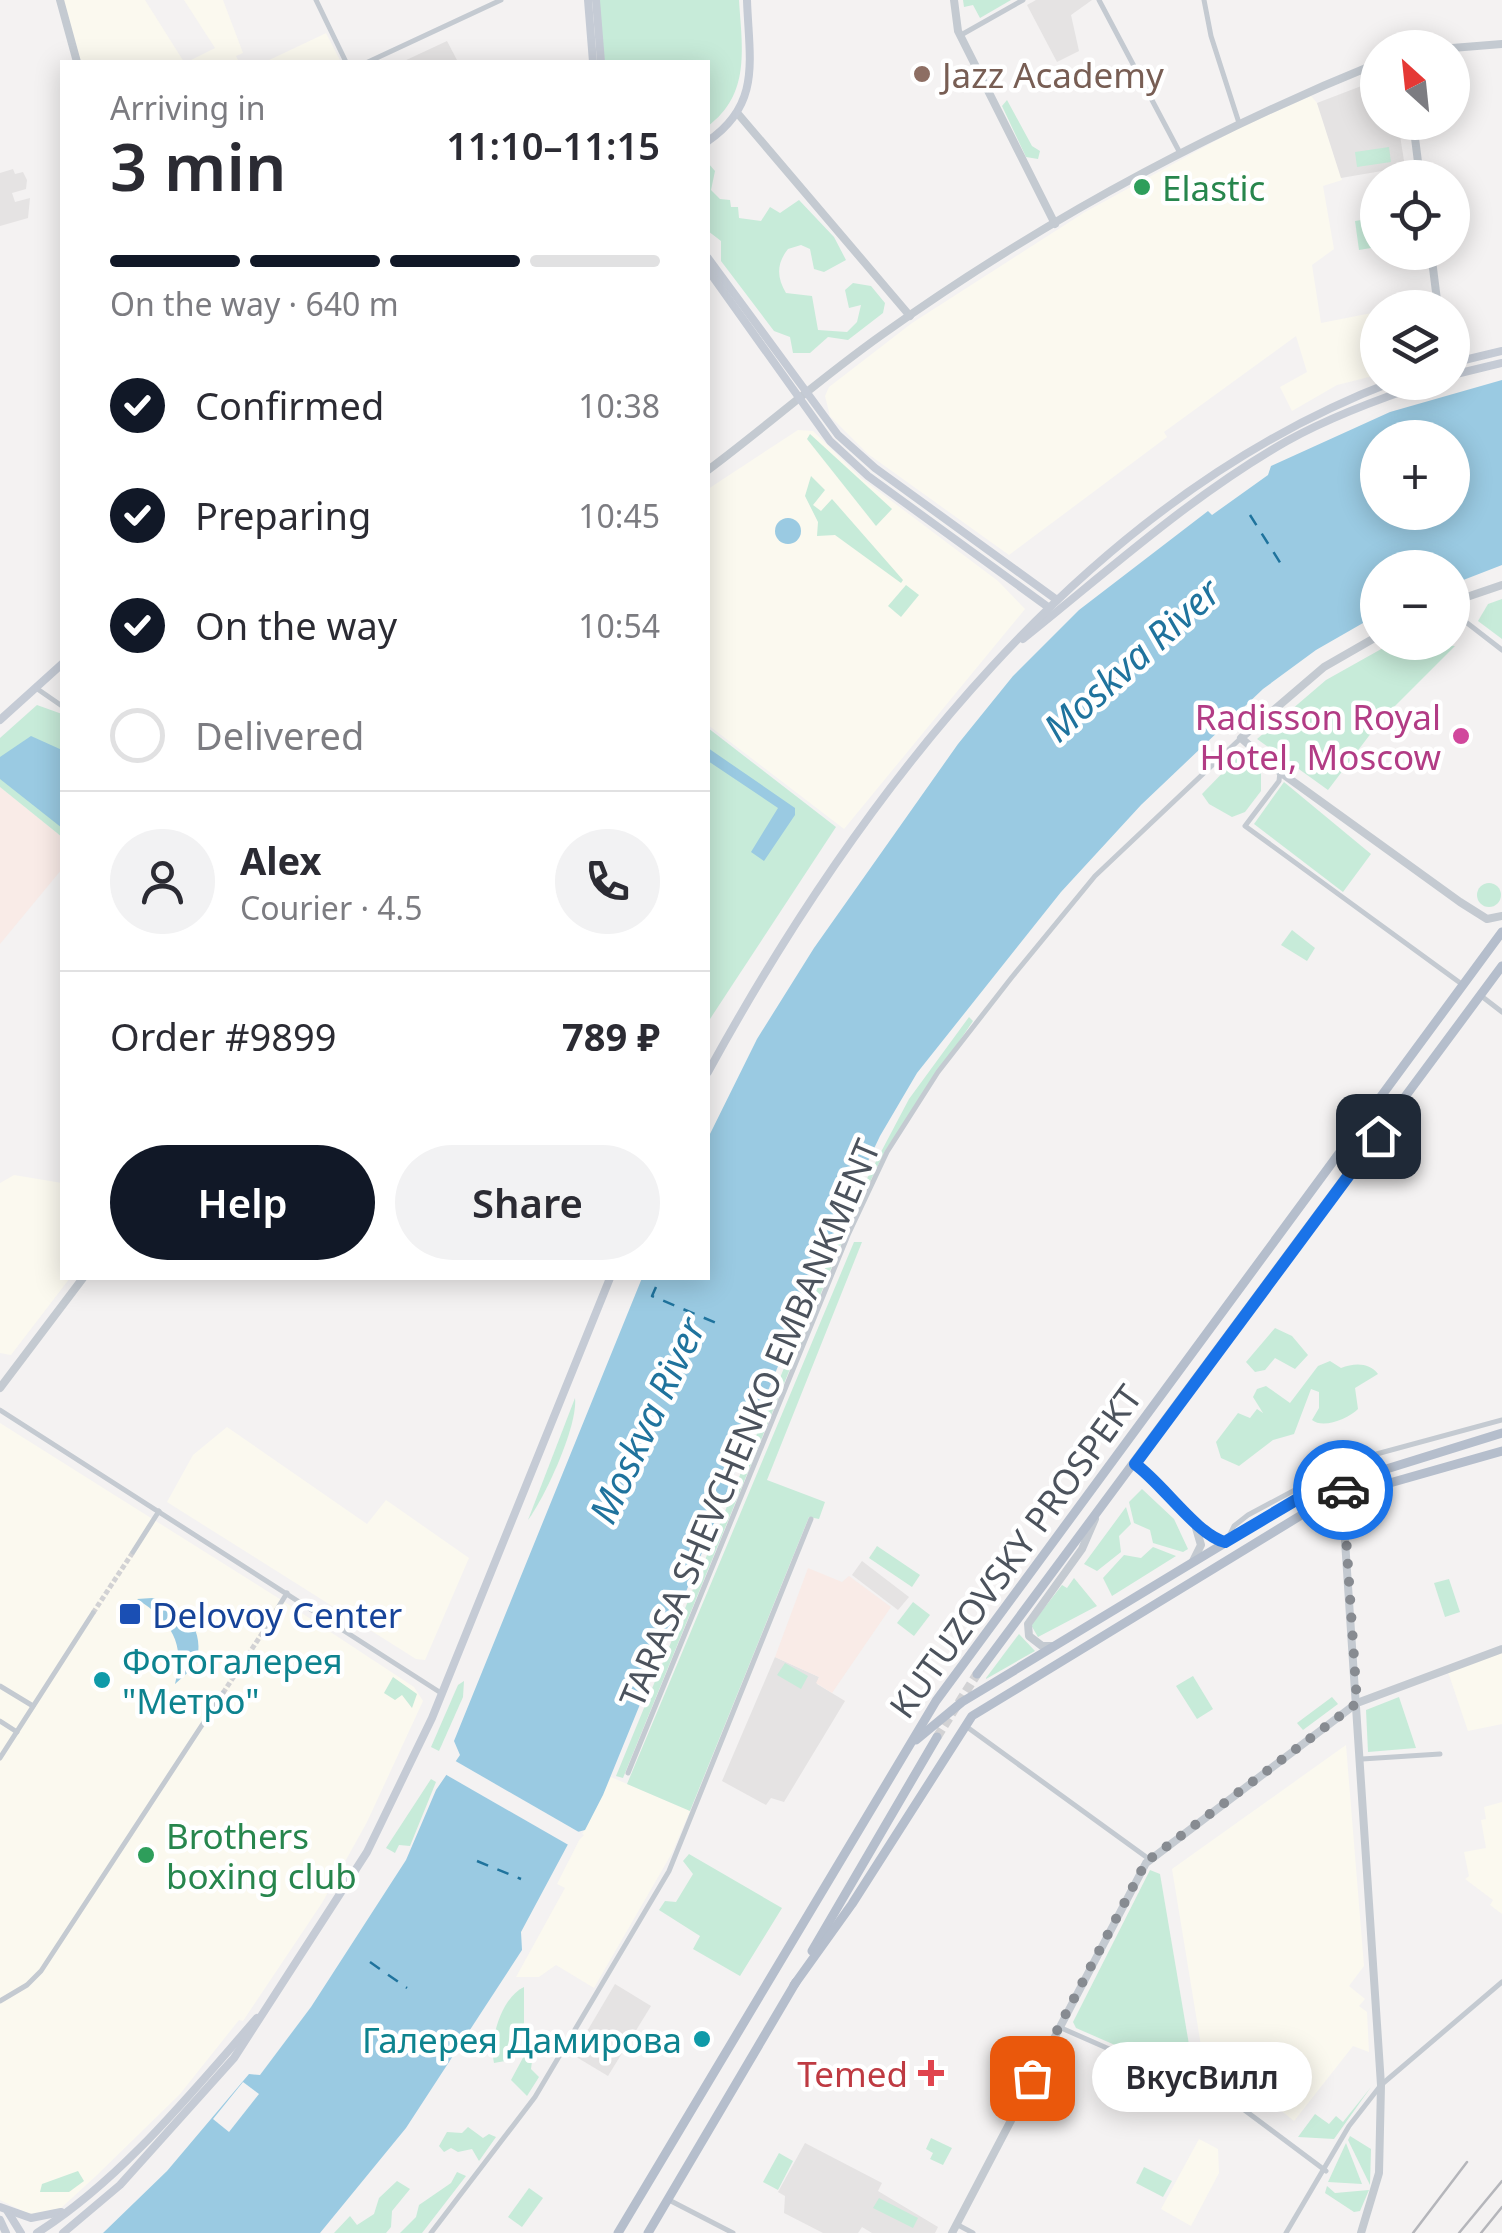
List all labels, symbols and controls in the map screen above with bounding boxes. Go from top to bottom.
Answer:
north arrow [1360,30,1470,140]
map controls [1360,30,1470,660]
place label: Jazz Academy [939,51,1164,98]
marker: Jazz Academy [911,63,933,85]
text: Arriving in [110,86,265,129]
text: 11:10–11:15 [446,119,660,171]
text: 3 min [110,122,286,210]
button: locate [1360,160,1470,270]
place label: Elastic [1162,164,1265,211]
marker: Elastic [1131,176,1153,198]
text: On the way · 640 m [110,282,399,325]
button: layers [1360,290,1470,400]
icon: check [110,378,165,433]
text: Confirmed [195,379,384,431]
text: 10:38 [578,384,660,427]
button: + [1360,420,1470,530]
icon: check [110,488,165,543]
text: Preparing [195,489,371,541]
text: 10:45 [578,494,660,537]
button: − [1360,550,1470,660]
water label: Moskva River [1031,564,1232,752]
icon: check [110,598,165,653]
text: On the way [195,599,397,651]
text: 10:54 [578,604,660,647]
place label: Radisson Royal Hotel, Moscow [1195,693,1441,780]
text: Delivered [195,709,364,761]
marker: Radisson Royal Hotel, Moscow [1450,725,1472,747]
button: person [110,829,215,934]
button: phone [555,829,660,934]
text: Alex [240,834,322,886]
text: Courier · 4.5 [240,886,423,929]
text: Order #9899 [110,1010,336,1062]
text: 789 ₽ [562,1010,660,1062]
pin [1336,1094,1421,1179]
icon: home [1351,1109,1406,1164]
street label: TARASA SHEVCHENKO EMBANKMENT [608,1131,891,1714]
button: Help [110,1145,375,1260]
button: Share [395,1145,660,1260]
water label: Moskva River [576,1307,717,1531]
street label: KUTUZOVSKY PROSPEKT [878,1375,1152,1727]
courier [1293,1440,1393,1540]
icon: car [1316,1463,1371,1518]
place label: Delovoy Center [152,1591,402,1638]
marker: Delovoy Center [117,1601,143,1627]
place label: Фотогалерея "Метро" [122,1637,343,1724]
marker: Фотогалерея "Метро" [91,1669,113,1691]
place label: Brothers boxing club [166,1812,357,1899]
marker: Brothers boxing club [135,1844,157,1866]
place label: Галерея Дамирова [362,2016,682,2063]
marker: Галерея Дамирова [691,2028,713,2050]
pin [990,2036,1075,2121]
callout: ВкусВилл [1092,2043,1312,2113]
place label: Temed [797,2050,908,2097]
icon: bag [1005,2051,1060,2106]
text: ВкусВилл [1125,2055,1279,2098]
marker: Temed [918,2060,944,2086]

